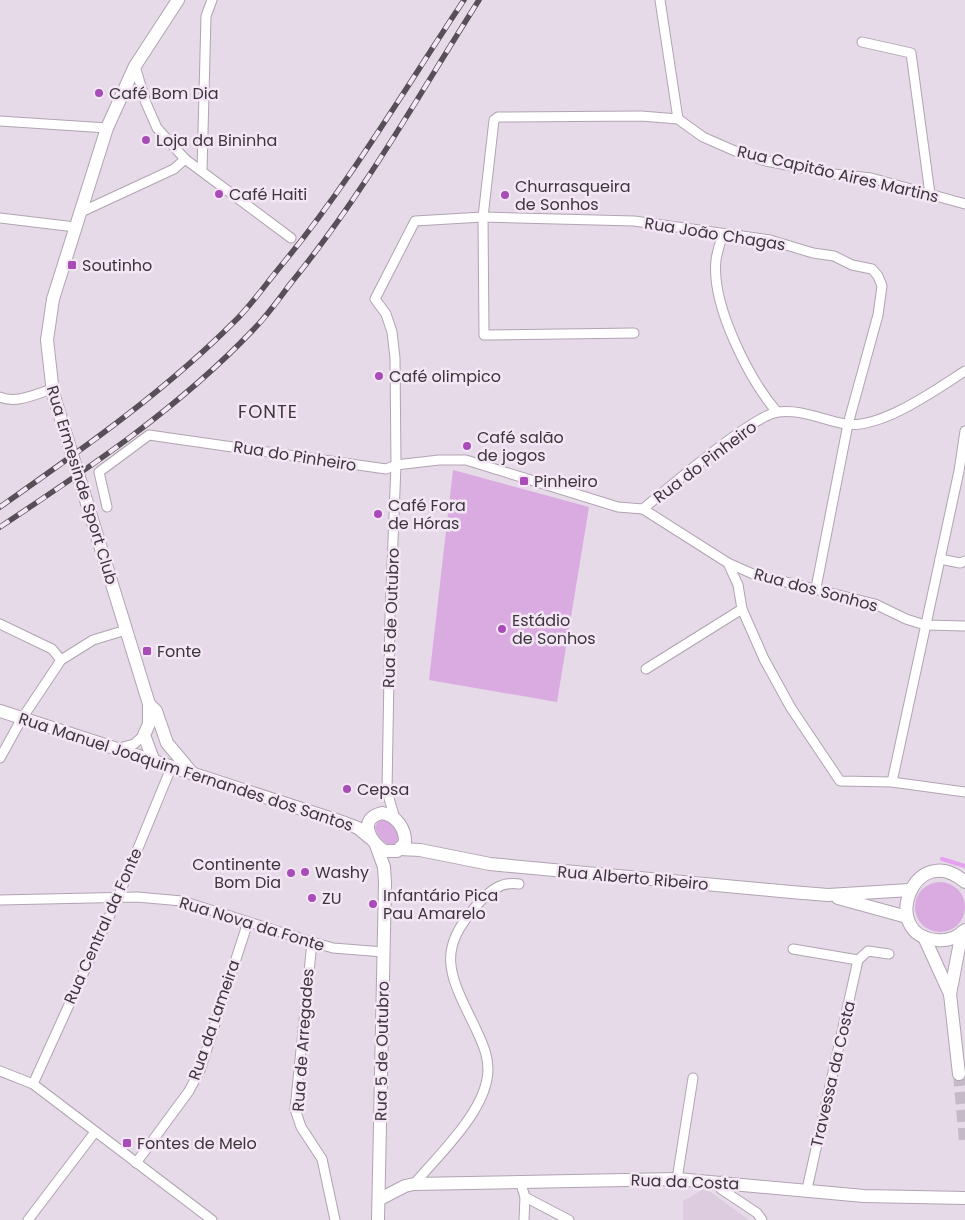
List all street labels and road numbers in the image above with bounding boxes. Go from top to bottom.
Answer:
street label: Rua Capitão Aires Martins [735,140,941,208]
street label: Rua João Chagas [643,211,787,257]
street label: Rua Ermesinde Sport Club [41,383,123,588]
street label: Rua do Pinheiro [649,415,761,509]
street label: Rua do Pinheiro [232,435,358,477]
street label: Rua 5 de Outubro [377,547,405,689]
street label: Rua dos Sonhos [751,562,881,618]
street label: Rua Manuel Joaquim Fernandes dos Santos [16,707,356,837]
street label: Rua Central da Fonte [58,844,148,1008]
street label: Rua Alberto Ribeiro [557,860,709,896]
street label: Rua Nova da Fonte [177,891,328,957]
street label: Rua da Lameira [183,957,245,1083]
street label: Rua de Arregades [287,968,319,1112]
street label: Rua 5 de Outubro [369,981,395,1121]
street label: Travessa da Costa [805,999,861,1149]
street label: Rua da Costa [630,1169,740,1195]

